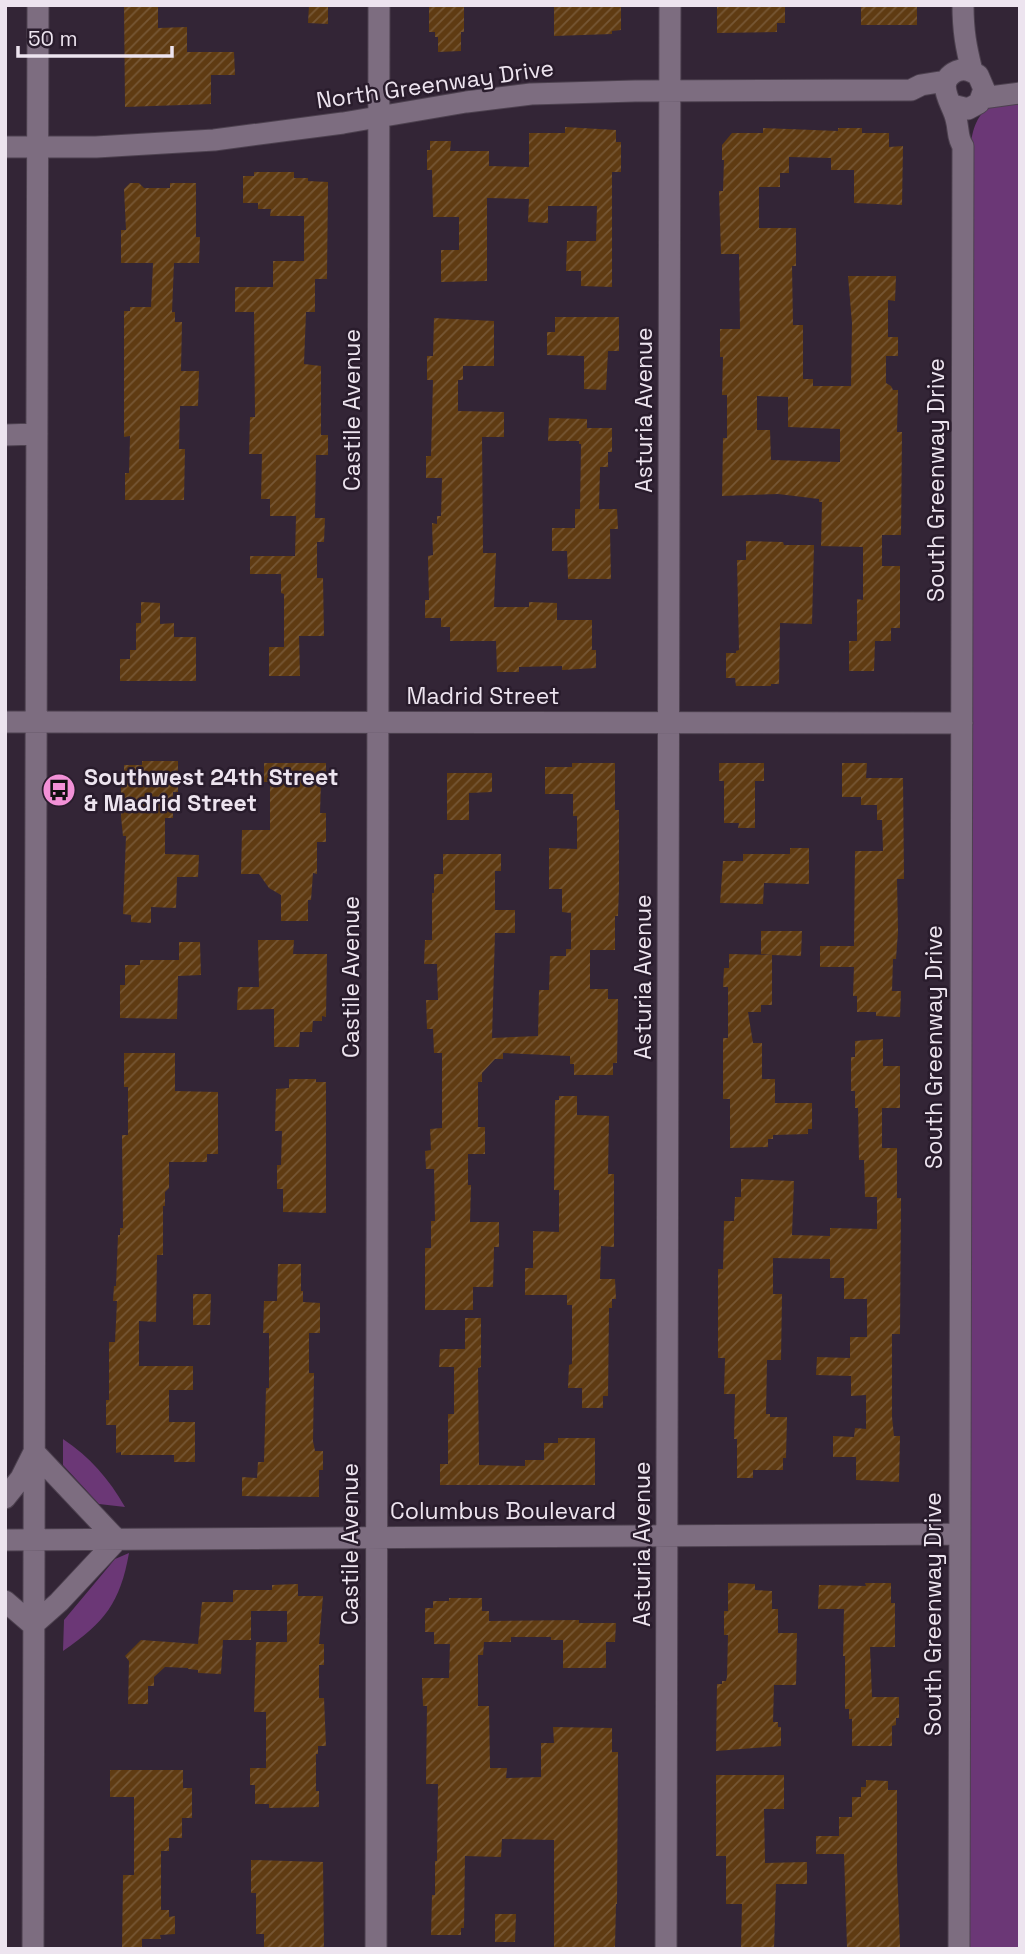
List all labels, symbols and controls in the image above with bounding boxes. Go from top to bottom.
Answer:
scale bar [18,14,172,58]
text: 50 m [28,25,78,52]
street label: North Greenway Drive [314,52,556,116]
street label: Asturia Avenue [629,327,659,493]
street label: Castile Avenue [337,329,367,491]
street label: South Greenway Drive [921,358,951,602]
street label: Madrid Street [407,681,559,711]
place label: Southwest 24th Street & Madrid Street [84,762,338,818]
bus stop icon: Southwest 24th Street & Madrid Street [40,771,78,809]
street label: Asturia Avenue [628,894,658,1060]
street label: Castile Avenue [336,896,366,1058]
street label: South Greenway Drive [919,925,949,1169]
street label: Asturia Avenue [627,1461,657,1627]
street label: Castile Avenue [335,1463,365,1625]
street label: South Greenway Drive [918,1492,948,1736]
street label: Columbus Boulevard [390,1496,616,1526]

